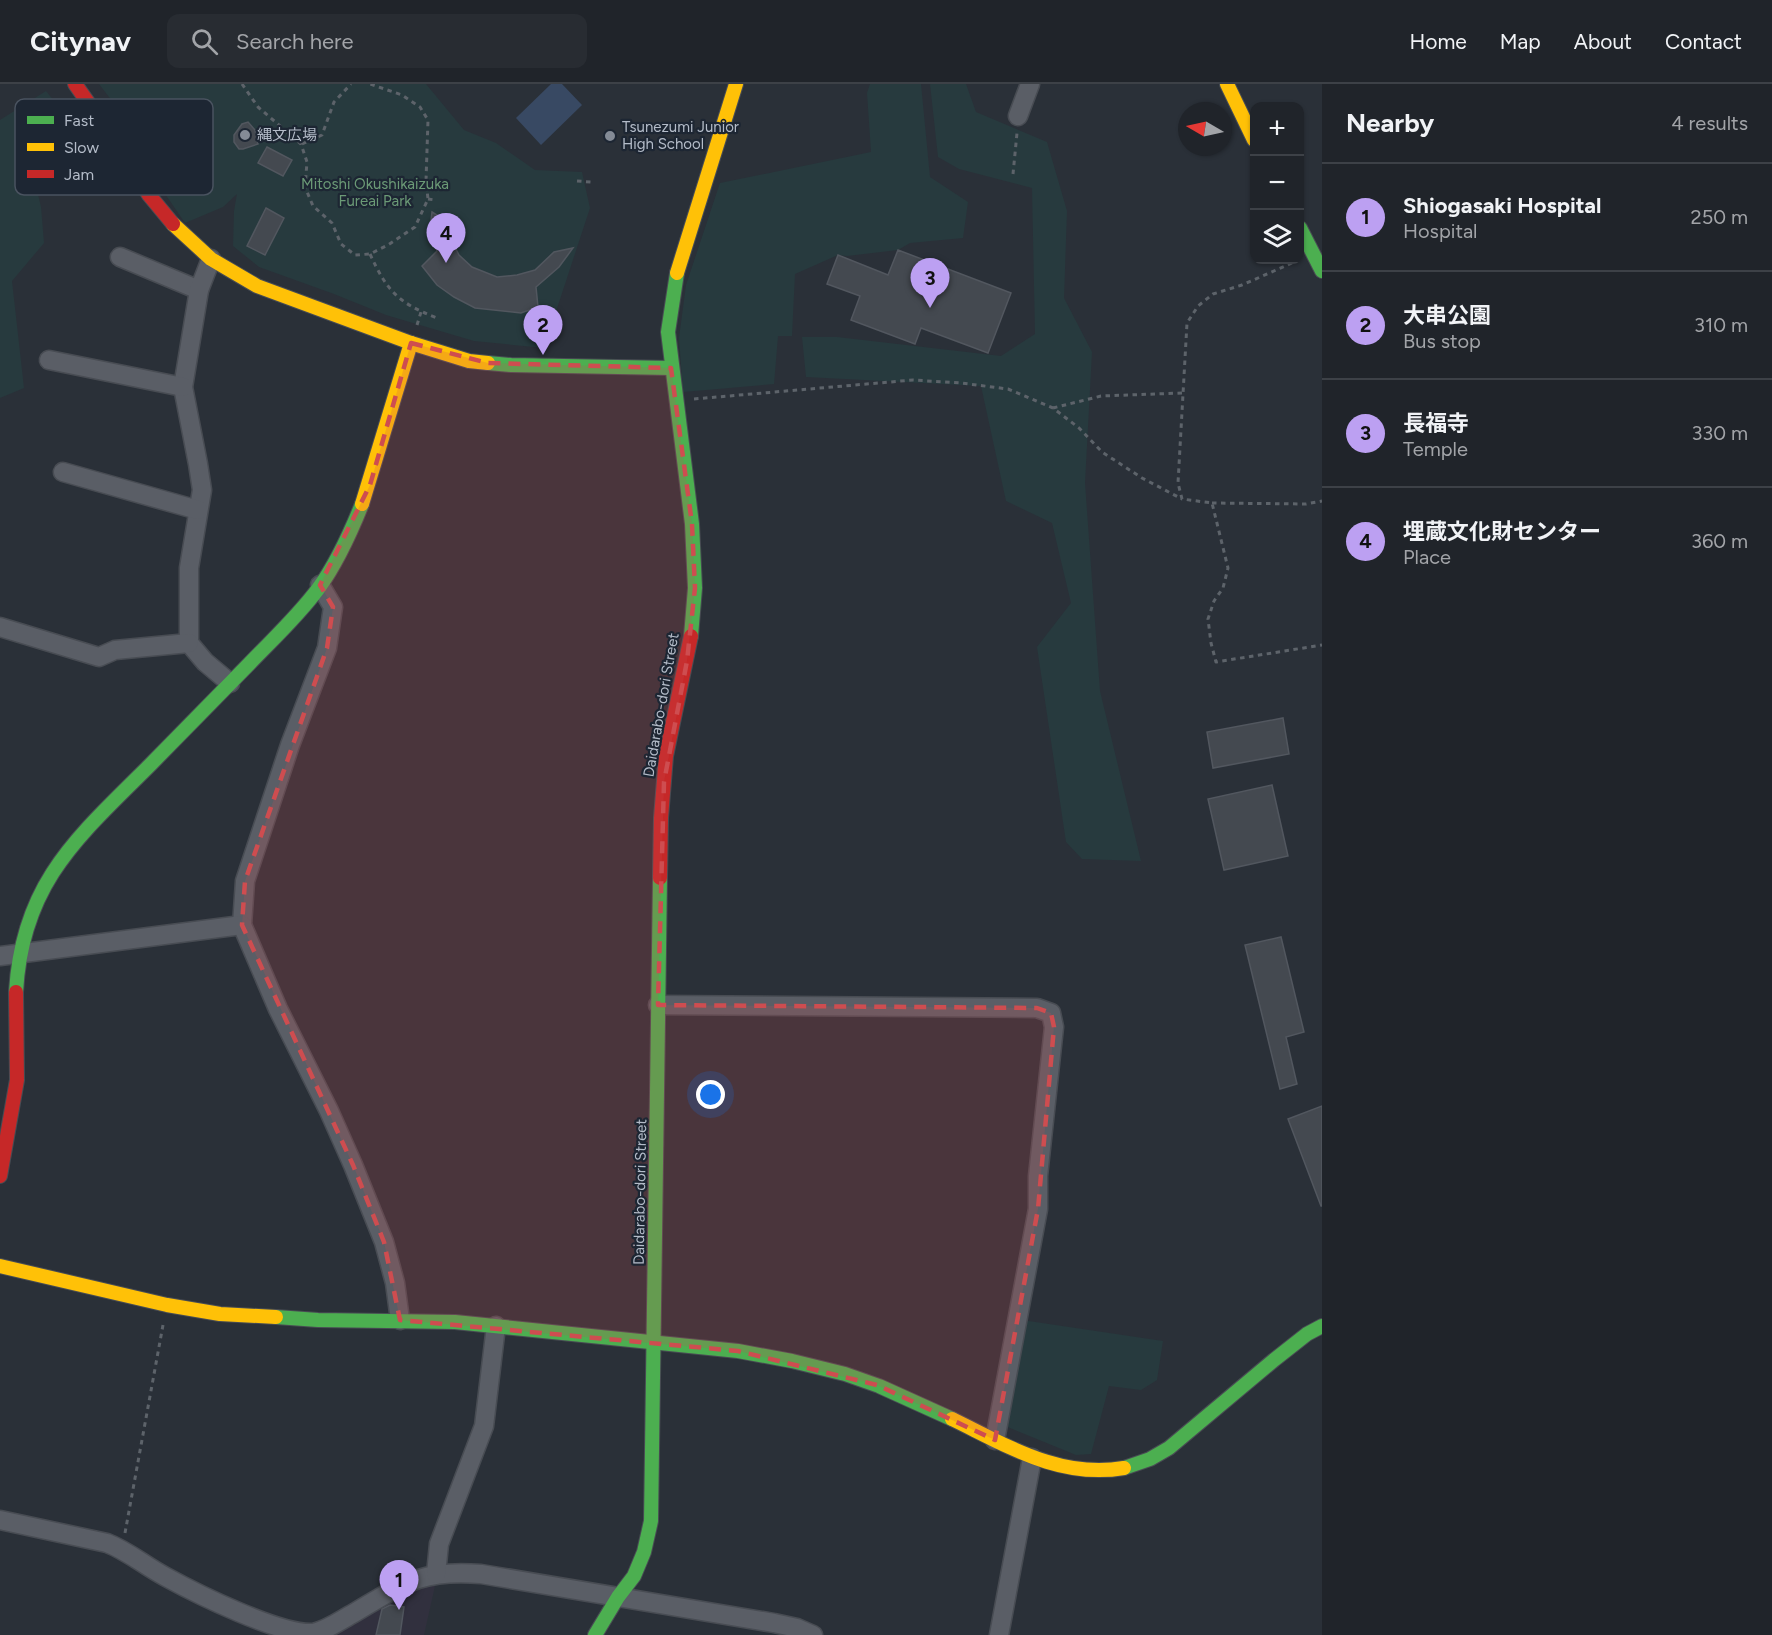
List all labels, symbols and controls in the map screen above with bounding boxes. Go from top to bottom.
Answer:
search box [167,14,587,68]
text: Citynav [30,24,131,58]
icon: search [188,25,221,58]
text: Search here [236,28,354,55]
text: Home [1410,29,1467,54]
text: Map [1500,29,1541,54]
text: About [1574,29,1632,54]
text: Contact [1665,29,1742,54]
legend [15,99,213,195]
north arrow [1178,102,1232,156]
map controls [1250,102,1304,264]
button: + [1250,102,1304,156]
text: Nearby [1346,107,1434,139]
text: Fast [64,111,94,130]
text: 4 results [1671,111,1748,135]
place label: Tsunezumi Junior High School [622,118,739,153]
place label: 縄文広場 [257,126,317,144]
marker: 縄文広場 [238,128,252,142]
marker: Tsunezumi Junior High School [603,129,617,143]
text: Slow [64,138,99,157]
button: − [1250,156,1304,210]
text: Jam [64,165,94,184]
park label: Mitoshi Okushikaizuka Fureai Park [301,175,449,210]
text: Shiogasaki Hospital [1403,192,1602,219]
text: 1 [1361,205,1370,229]
text: 250 m [1691,205,1748,229]
button: layers [1250,210,1304,264]
pin: 4 [426,214,466,263]
text: Hospital [1403,219,1478,243]
pin: 3 [910,258,950,308]
text: 大串公園 [1403,302,1491,329]
pin: 2 [524,306,562,355]
text: 2 [1360,313,1371,337]
text: 310 m [1694,313,1748,337]
text: Bus stop [1403,329,1481,353]
text: 長福寺 [1403,410,1469,437]
text: 3 [1360,421,1371,445]
text: 330 m [1691,421,1748,445]
text: Temple [1403,437,1468,461]
text: 埋蔵文化財センター [1403,518,1601,545]
text: 4 [1359,529,1372,553]
text: 360 m [1691,529,1748,553]
text: Place [1403,545,1451,569]
street label: Daidarabo-dori Street [639,631,683,779]
your location [696,1080,725,1109]
street label: Daidarabo-dori Street [630,1118,650,1265]
pin: 1 [380,1560,418,1610]

